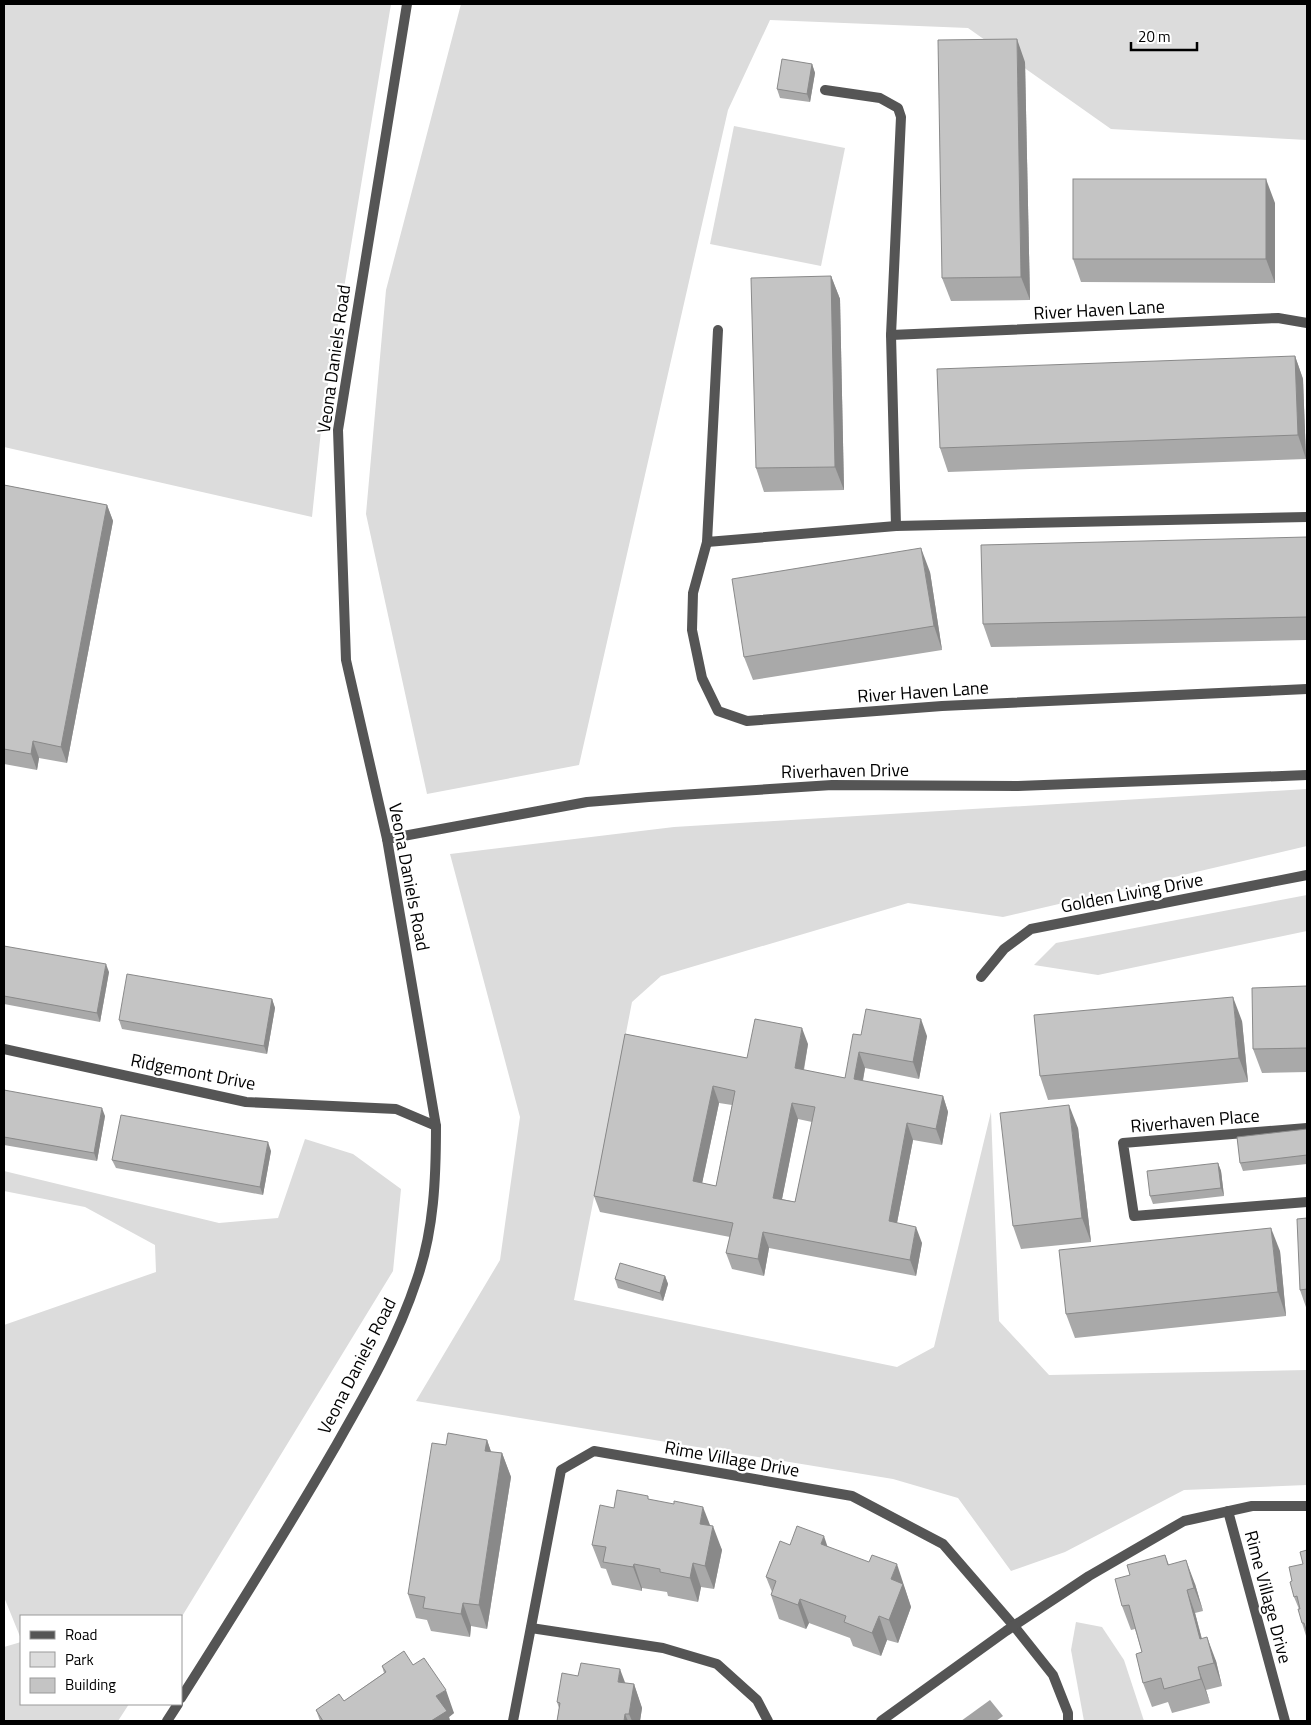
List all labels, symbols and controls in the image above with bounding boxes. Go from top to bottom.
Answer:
scale bar [1131,20,1197,52]
text: 20 m [1138,25,1171,48]
street label: Veona Daniels Road [310,283,357,435]
street label: River Haven Lane [1033,293,1165,326]
street label: River Haven Lane [856,673,989,710]
street label: Riverhaven Drive [781,756,909,785]
street label: Veona Daniels Road [382,801,437,953]
street label: Golden Living Drive [1058,865,1205,920]
street label: Ridgemont Drive [128,1046,258,1097]
street label: Riverhaven Place [1129,1101,1261,1140]
street label: Veona Daniels Road [310,1293,403,1439]
street label: Rime Village Drive [662,1433,802,1484]
street label: Rime Village Drive [1238,1527,1299,1666]
legend [20,1615,182,1705]
text: Road [65,1623,97,1646]
text: Park [65,1648,94,1671]
text: Building [65,1673,116,1696]

